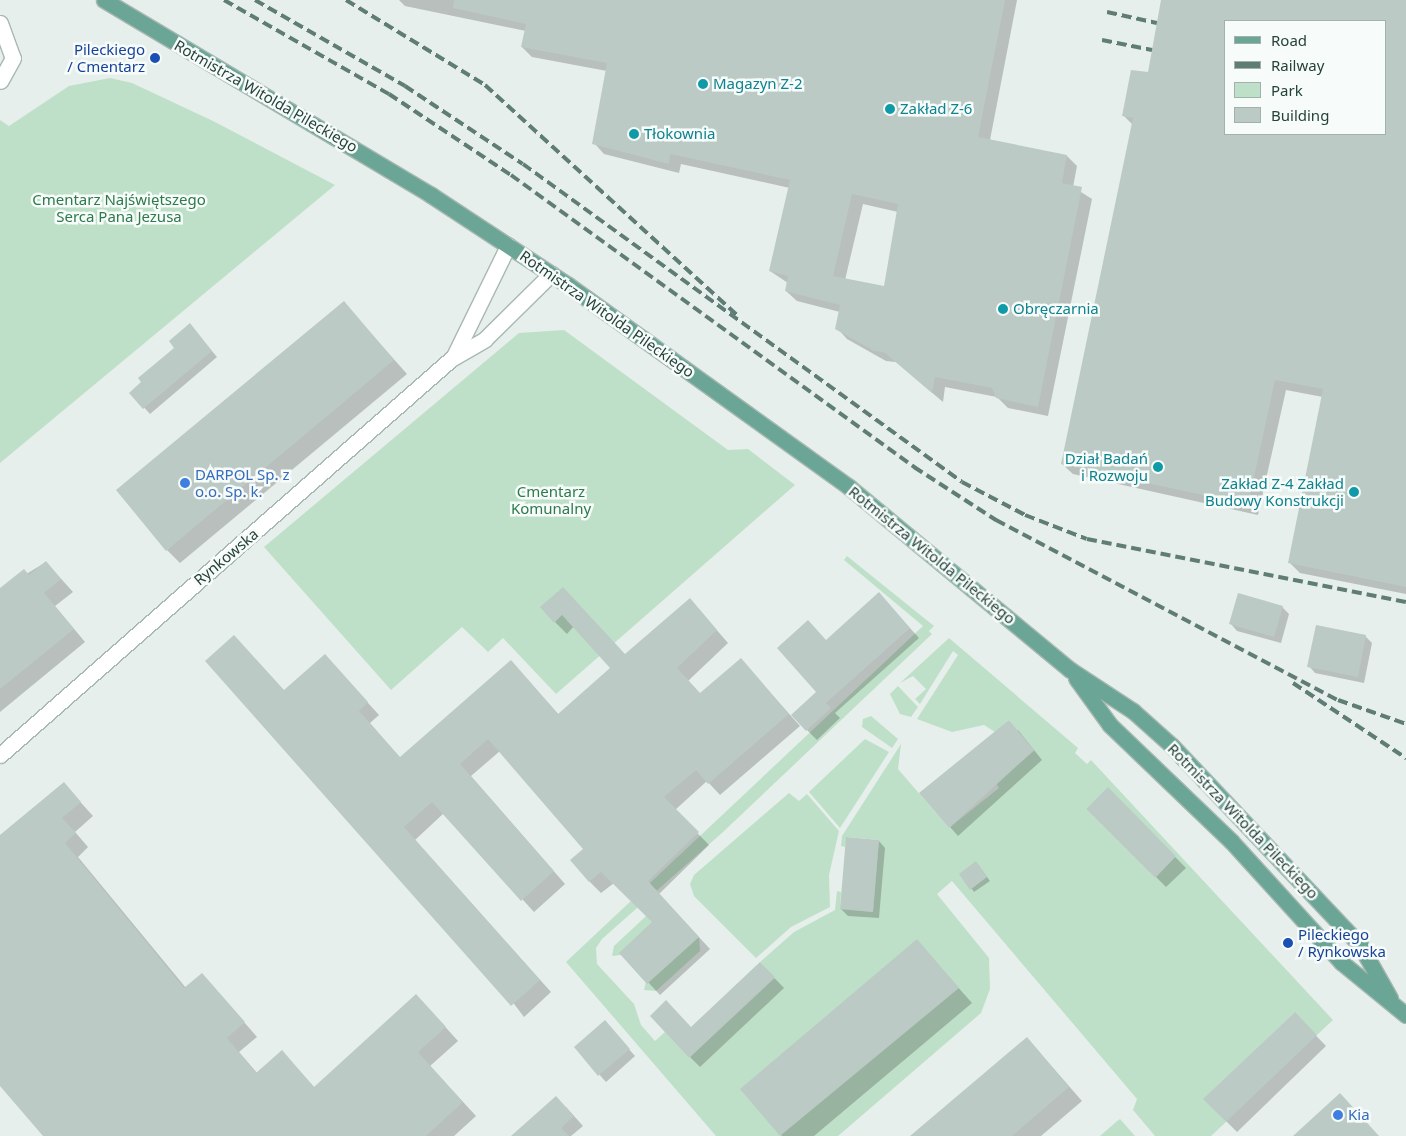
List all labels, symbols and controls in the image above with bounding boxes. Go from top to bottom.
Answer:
legend [1224,20,1386,135]
text: Road [1271,30,1307,50]
street label: Rotmistrza Witolda Pileckiego [171,36,361,156]
place label: Pileckiego / Cmentarz [67,40,145,75]
marker: Pileckiego / Cmentarz [149,52,161,64]
text: Railway [1271,55,1324,75]
place label: Magazyn Z-2 [713,75,803,93]
marker: Magazyn Z-2 [697,78,709,90]
text: Park [1271,80,1303,100]
place label: Zakład Z-6 [900,100,972,118]
marker: Zakład Z-6 [884,103,896,115]
text: Building [1271,105,1329,125]
place label: Tłokownia [644,125,715,143]
marker: Tłokownia [628,128,640,140]
park label: Cmentarz Najświętszego Serca Pana Jezusa [32,190,206,225]
street label: Rotmistrza Witolda Pileckiego [516,247,698,381]
place label: Obręczarnia [1013,300,1099,318]
marker: Obręczarnia [997,303,1009,315]
place label: Dział Badań i Rozwoju [1065,449,1148,484]
marker: Dział Badań i Rozwoju [1152,461,1164,473]
place label: DARPOL Sp. z o.o. Sp. k. [195,465,290,500]
place label: Zakład Z-4 Zakład Budowy Konstrukcji [1205,474,1344,509]
marker: DARPOL Sp. z o.o. Sp. k. [179,477,191,489]
park label: Cmentarz Komunalny [511,482,591,517]
street label: Rotmistrza Witolda Pileckiego [845,482,1019,628]
marker: Zakład Z-4 Zakład Budowy Konstrukcji [1348,486,1360,498]
street label: Rynkowska [190,525,262,589]
street label: Rotmistrza Witolda Pileckiego [1164,740,1322,902]
place label: Pileckiego / Rynkowska [1298,925,1386,960]
marker: Pileckiego / Rynkowska [1282,937,1294,949]
place label: Kia [1348,1106,1370,1124]
marker: Kia [1332,1109,1344,1121]

